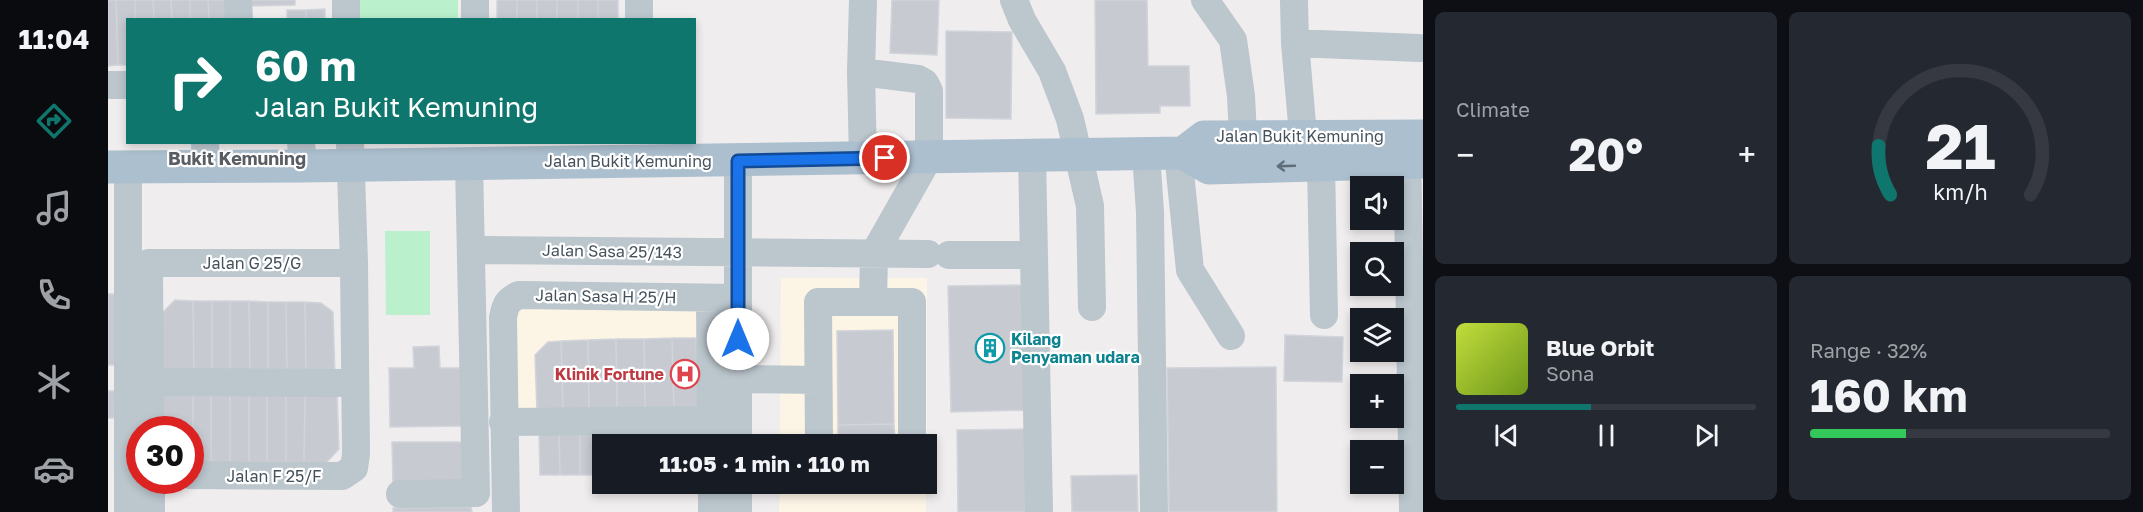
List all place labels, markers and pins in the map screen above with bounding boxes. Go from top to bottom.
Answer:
pin [859,132,910,183]
place label: Kilang Penyaman udara [1011,329,1140,367]
building icon: Kilang Penyaman udara [974,332,1006,364]
hospital icon: Klinik Fortune [669,358,701,390]
place label: Klinik Fortune [555,364,664,384]

